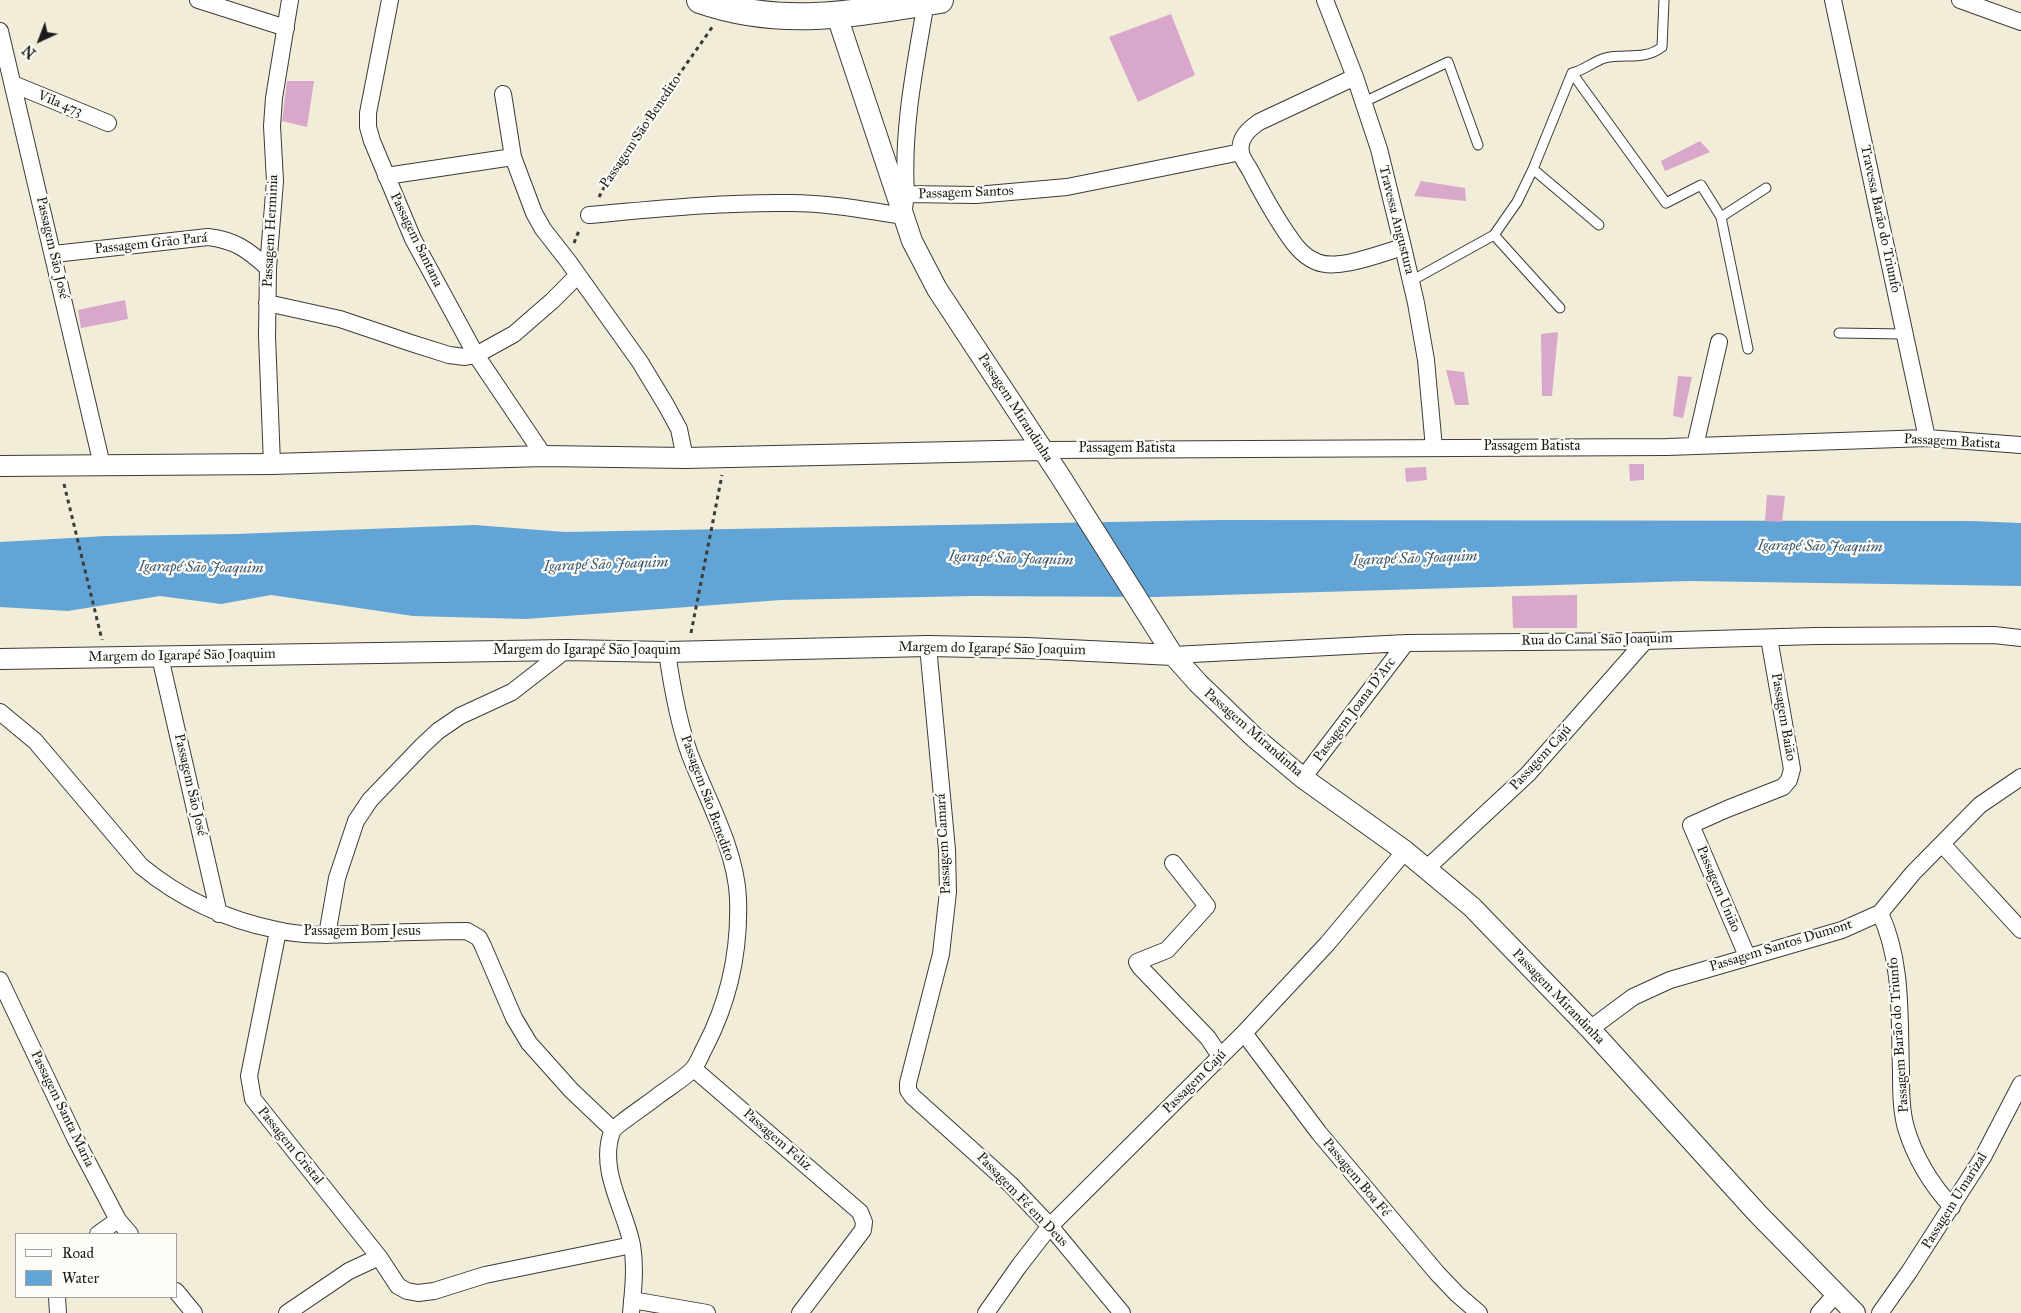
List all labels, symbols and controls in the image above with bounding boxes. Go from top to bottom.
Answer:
north arrow [15,15,65,65]
text: N [19,41,40,62]
street label: Passagem São Benedito [597,72,685,192]
street label: Vila 473 [35,87,85,121]
street label: Travessa Barão do Triunfo [1856,144,1904,294]
street label: Travessa Angustura [1374,164,1418,276]
street label: Passagem Herminia [260,174,282,288]
street label: Passagem Santos [918,183,1014,203]
street label: Passagem Santana [386,190,446,290]
street label: Passagem São José [32,195,72,301]
street label: Passagem Grão Pará [94,230,208,258]
street label: Passagem Mirandinha [974,351,1056,465]
street label: Passagem Batista [1903,431,2001,453]
street label: Passagem Batista [1484,439,1580,455]
street label: Passagem Batista [1079,441,1175,457]
water label: Igarapé São Joaquim [1757,537,1883,557]
water label: Igarapé São Joaquim [948,548,1074,570]
water label: Igarapé São Joaquim [1352,548,1478,570]
water label: Igarapé São Joaquim [543,554,669,576]
water label: Igarapé São Joaquim [138,558,264,578]
street label: Rua do Canal São Joaquim [1521,630,1673,650]
street label: Margem do Igarapé São Joaquim [898,639,1086,659]
street label: Margem do Igarapé São Joaquim [493,643,681,659]
street label: Margem do Igarapé São Joaquim [88,646,276,666]
street label: Passagem Joana D’Arc [1310,654,1400,766]
street label: Passagem Baião [1767,672,1799,762]
street label: Passagem Mirandinha [1200,685,1306,781]
street label: Passagem Cajú [1506,722,1576,794]
street label: Passagem São José [170,732,210,838]
street label: Passagem São Benedito [676,733,738,863]
street label: Passagem Camará [933,793,955,895]
street label: Passagem União [1692,843,1744,935]
street label: Passagem Santos Dumont [1708,916,1854,976]
street label: Passagem Bom Jesus [304,924,420,940]
street label: Passagem Mirandinha [1508,946,1608,1048]
street label: Passagem Barão do Triunfo [1885,957,1913,1113]
street label: Passagem Cajú [1160,1047,1230,1117]
street label: Passagem Santa Maria [26,1048,98,1170]
street label: Passagem Cristal [253,1104,327,1188]
street label: Passagem Feliz [739,1106,815,1174]
street label: Passagem Boa Fé [1318,1135,1394,1221]
street label: Passagem Fé em Deus [973,1149,1071,1251]
street label: Passagem Umarizal [1919,1150,1991,1252]
legend [15,1233,178,1298]
text: Road [62,1244,94,1262]
text: Water [62,1269,99,1287]

